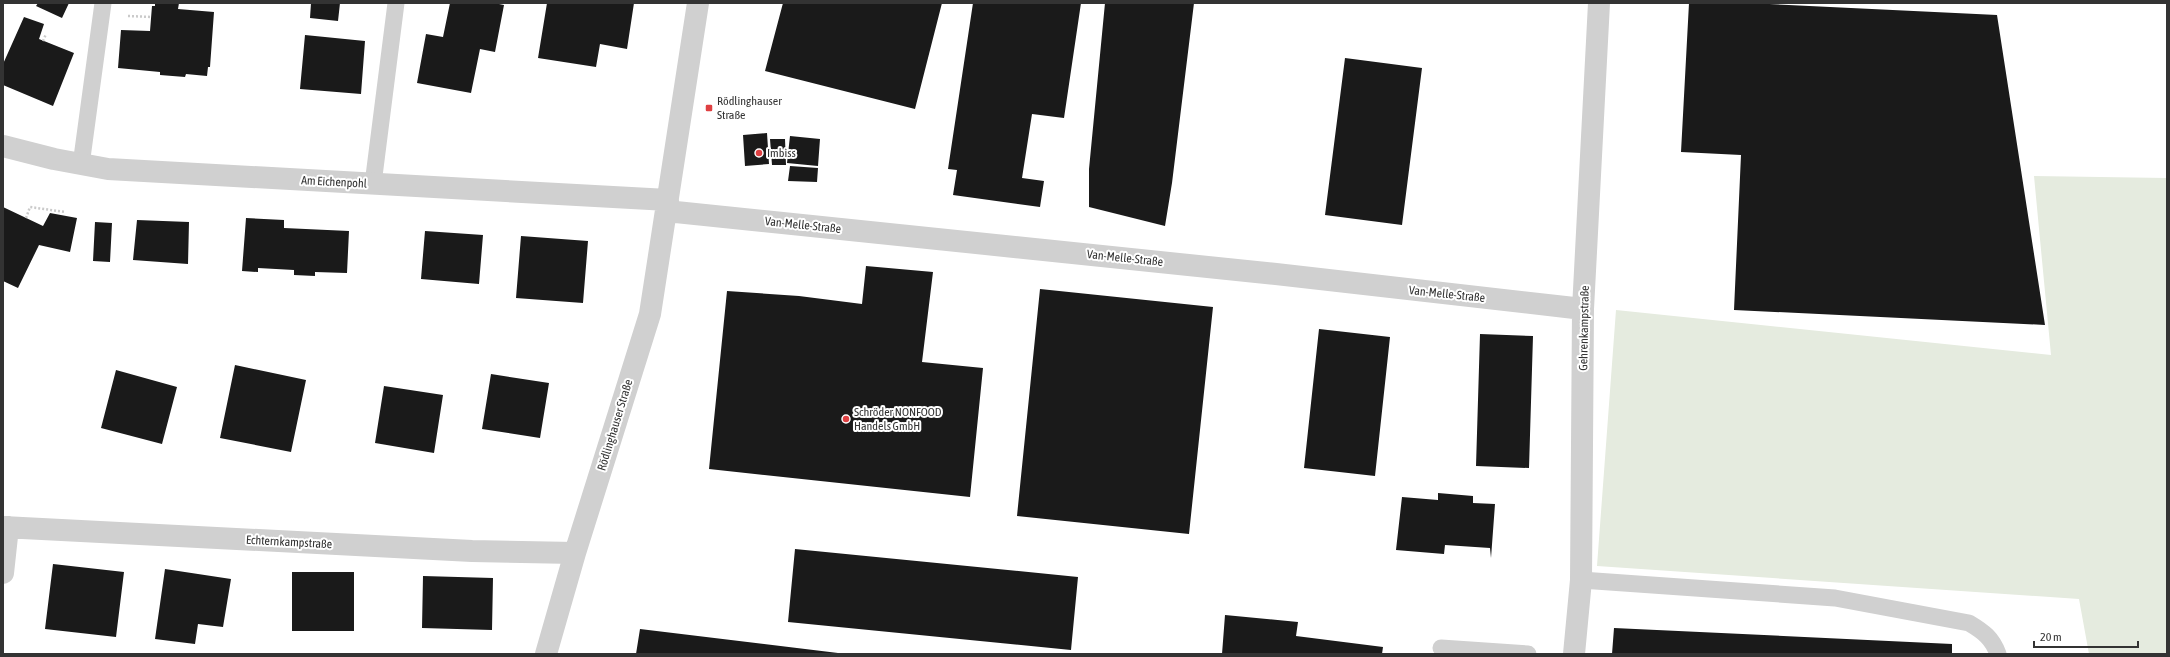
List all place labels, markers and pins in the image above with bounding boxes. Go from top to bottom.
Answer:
place label: Rödlinghauser Straße [717,94,782,122]
marker: Rödlinghauser Straße [704,103,714,113]
place label: Imbiss [767,146,796,160]
marker: Imbiss [754,148,764,158]
place label: Schröder NONFOOD Handels GmbH [854,405,942,433]
marker: Schröder NONFOOD Handels GmbH [841,414,851,424]

